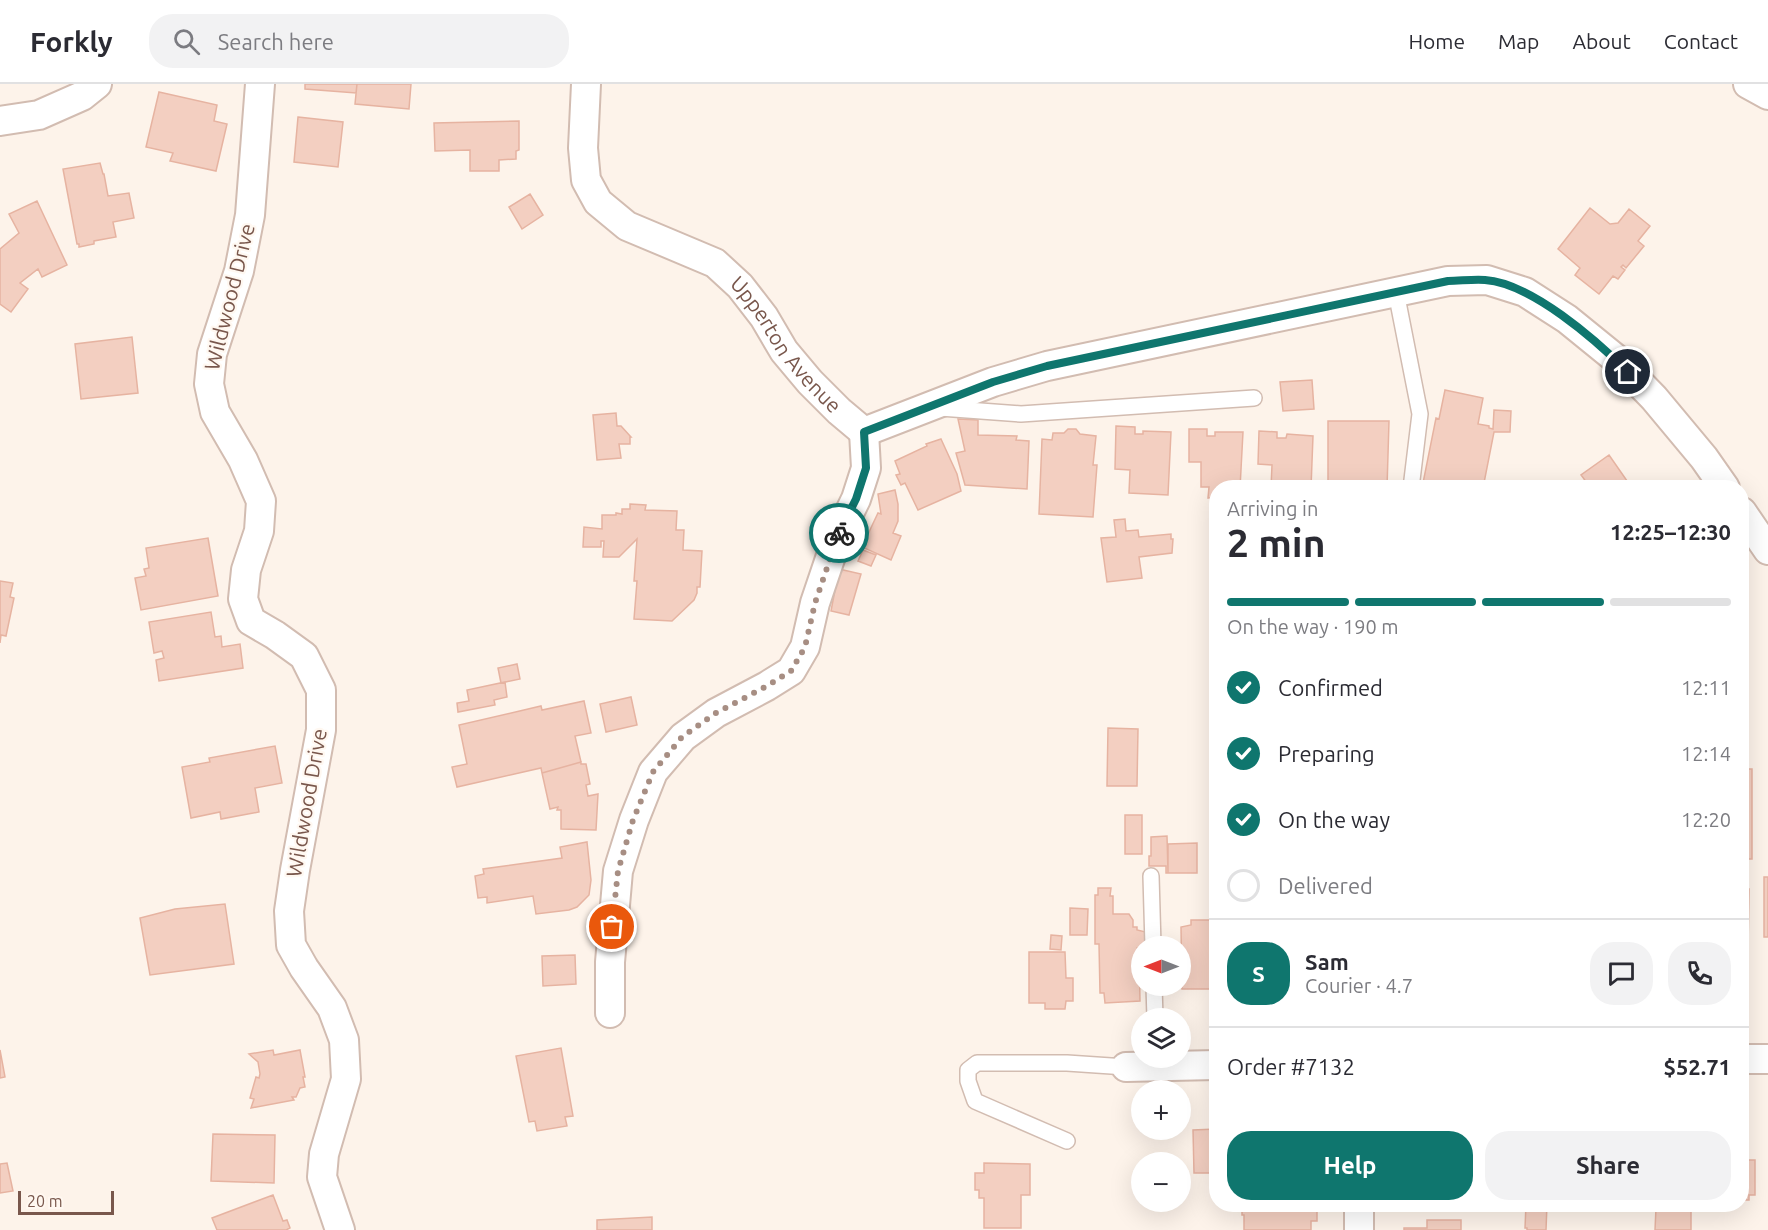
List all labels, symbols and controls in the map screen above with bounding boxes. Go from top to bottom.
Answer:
search box [149,14,569,68]
icon: search [170,25,203,58]
text: Forkly [30,26,113,57]
text: Search here [218,29,334,54]
text: Home [1408,29,1465,53]
text: Map [1498,29,1539,53]
text: About [1572,29,1631,53]
text: Contact [1664,29,1738,53]
street label: Wildwood Drive [199,221,259,373]
street label: Upperton Avenue [726,271,847,417]
pin [1602,346,1653,397]
icon: home [1611,355,1644,388]
text: Arriving in [1227,497,1318,520]
courier [809,503,869,563]
icon: bike [823,517,856,550]
text: 12:25–12:30 [1610,519,1731,544]
text: 2 min [1227,521,1326,564]
text: On the way · 190 m [1227,615,1399,638]
icon: check [1227,671,1260,704]
text: Confirmed [1278,675,1383,700]
text: 12:11 [1681,676,1731,699]
street label: Wildwood Drive [281,727,331,879]
icon: check [1227,737,1260,770]
text: Preparing [1278,741,1375,766]
text: 12:14 [1681,742,1731,765]
icon: check [1227,803,1260,836]
text: On the way [1278,807,1390,832]
text: 12:20 [1681,808,1731,831]
text: Delivered [1278,873,1373,898]
pin [586,901,637,952]
icon: bag [595,910,628,943]
north arrow [1131,936,1191,996]
map controls [1131,936,1191,1212]
button: chat [1590,942,1653,1005]
button: phone [1668,942,1731,1005]
text: Sam [1305,949,1349,974]
text: S [1252,961,1265,986]
text: Courier · 4.7 [1305,974,1413,997]
button: layers [1131,1008,1191,1068]
text: Order #7132 [1227,1054,1355,1079]
text: $52.71 [1664,1054,1731,1079]
button: + [1131,1080,1191,1140]
button: Help [1227,1131,1473,1200]
button: Share [1485,1131,1731,1200]
button: − [1131,1152,1191,1212]
scale bar [18,1188,114,1216]
text: 20 m [27,1192,63,1210]

